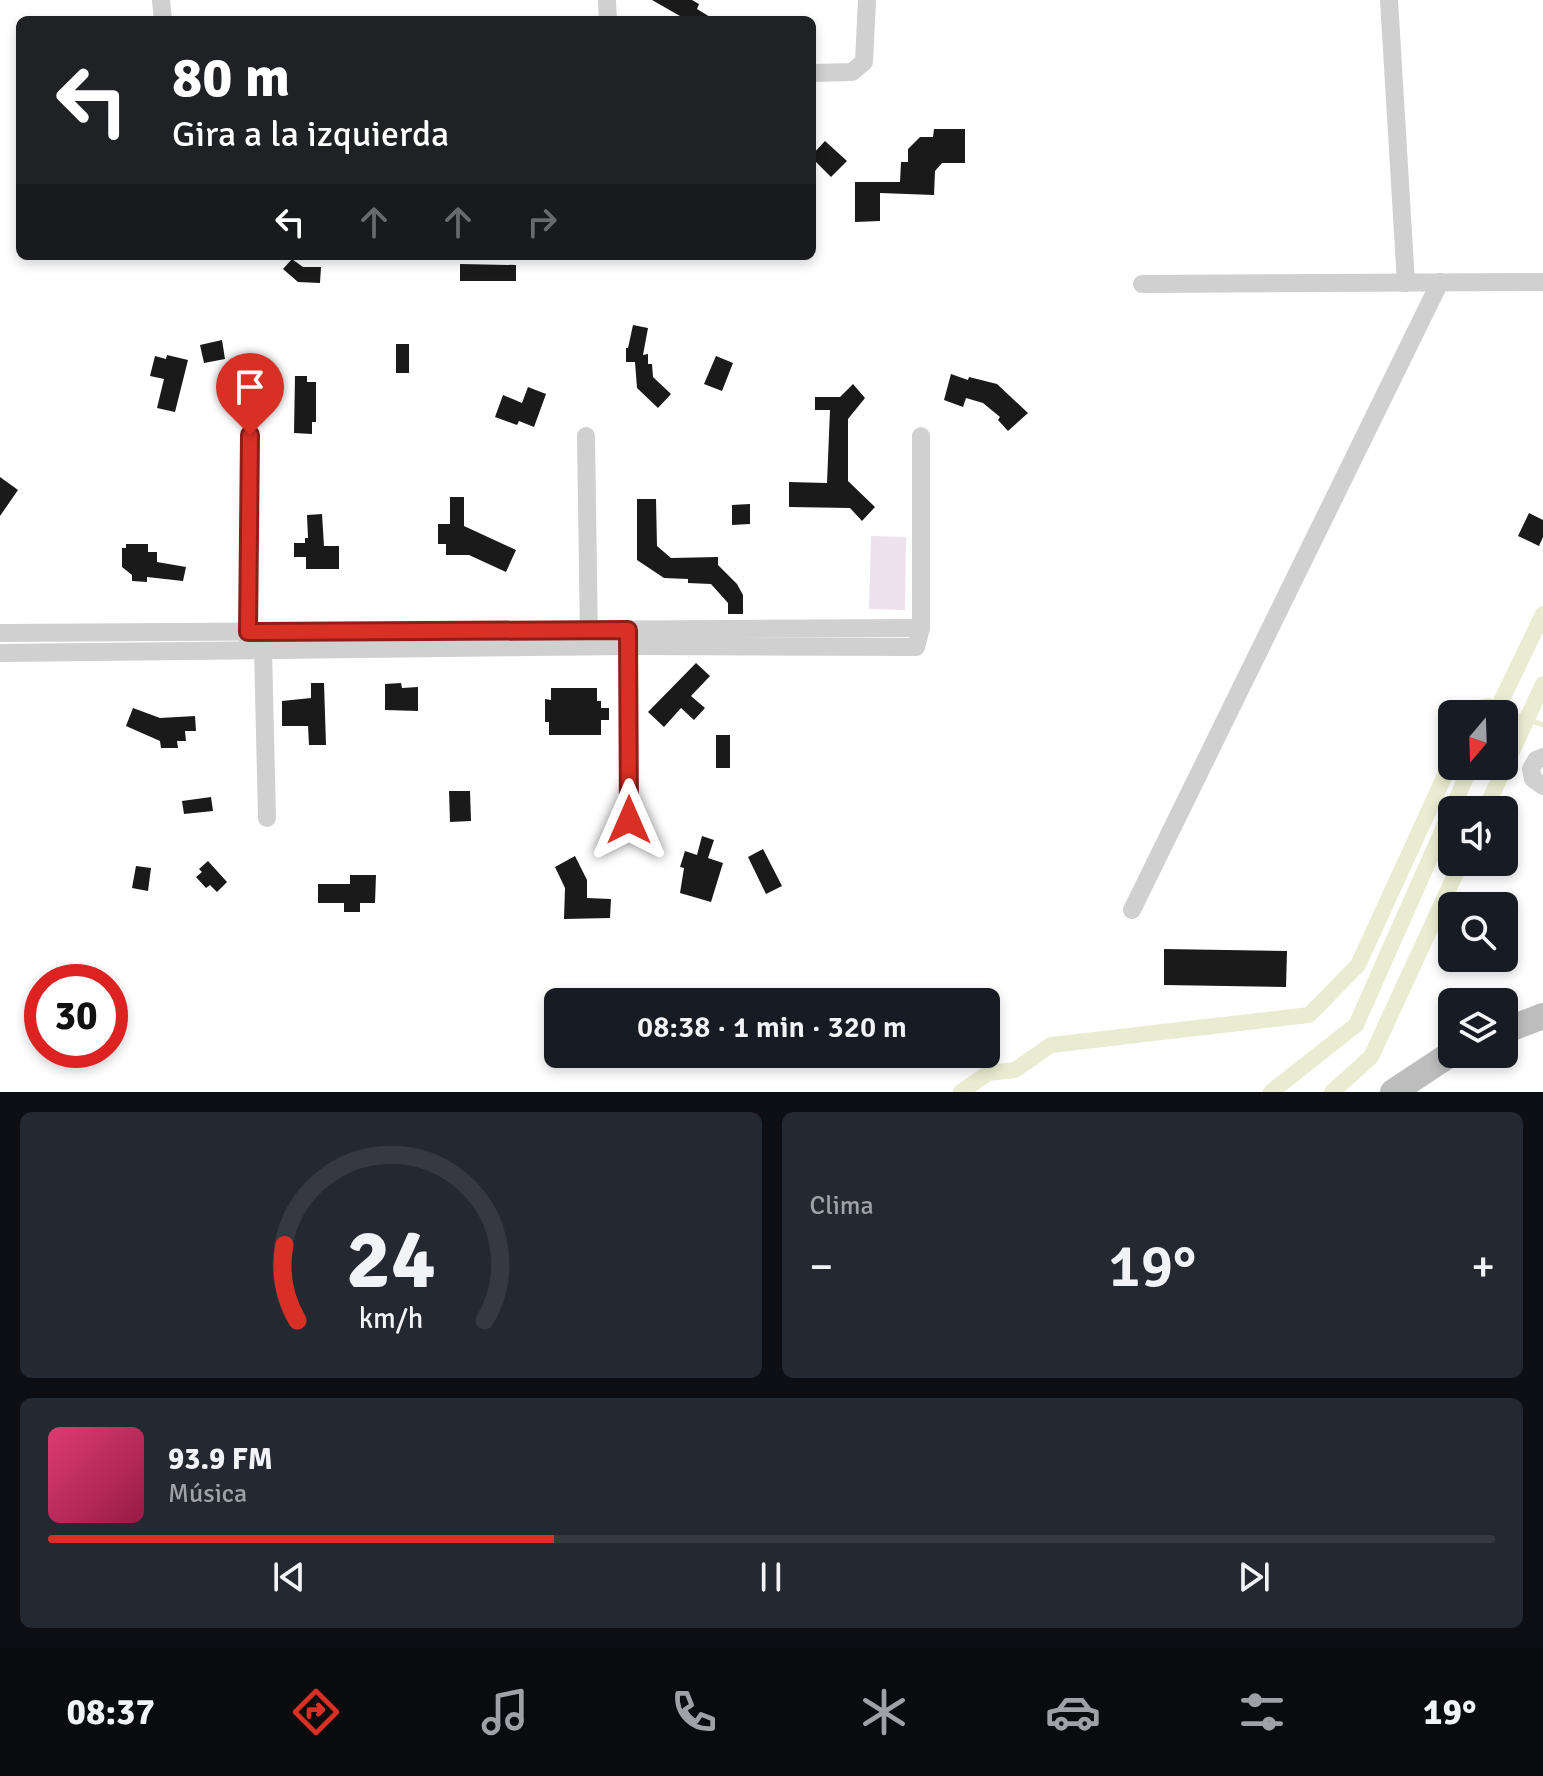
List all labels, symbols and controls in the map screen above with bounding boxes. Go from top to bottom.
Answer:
text: 80 m [172,43,290,112]
icon: left [40,48,144,152]
text: Gira a la izquierda [172,112,449,157]
icon: left [268,200,312,244]
icon: ahead [352,200,396,244]
icon: ahead [436,200,480,244]
icon: right [520,200,564,244]
pin [216,353,284,435]
icon: arrive [228,365,272,409]
north arrow [1438,700,1518,780]
map controls [1438,700,1518,1068]
position arrow [587,778,671,862]
button: sound [1438,796,1518,876]
button: search [1438,892,1518,972]
speed limit sign: 30 [24,964,128,1068]
button: layers [1438,988,1518,1068]
text: 08:38 · 1 min · 320 m [637,1009,907,1046]
text: Clima [810,1190,874,1222]
text: 24 [346,1209,436,1311]
text: 19° [1108,1230,1196,1304]
text: − [810,1240,833,1294]
text: + [1471,1240,1495,1294]
text: km/h [358,1301,423,1336]
text: 93.9 FM [168,1441,273,1478]
text: Música [168,1478,247,1510]
icon: previous [267,1555,311,1599]
icon: pause [749,1555,793,1599]
icon: next [1232,1555,1276,1599]
icon: directions [288,1684,344,1740]
icon: music [477,1684,533,1740]
icon: phone [666,1684,722,1740]
icon: climate [856,1684,912,1740]
icon: car [1045,1684,1101,1740]
icon: filters [1234,1684,1290,1740]
text: 08:37 [67,1690,155,1735]
text: 19° [1423,1690,1476,1735]

